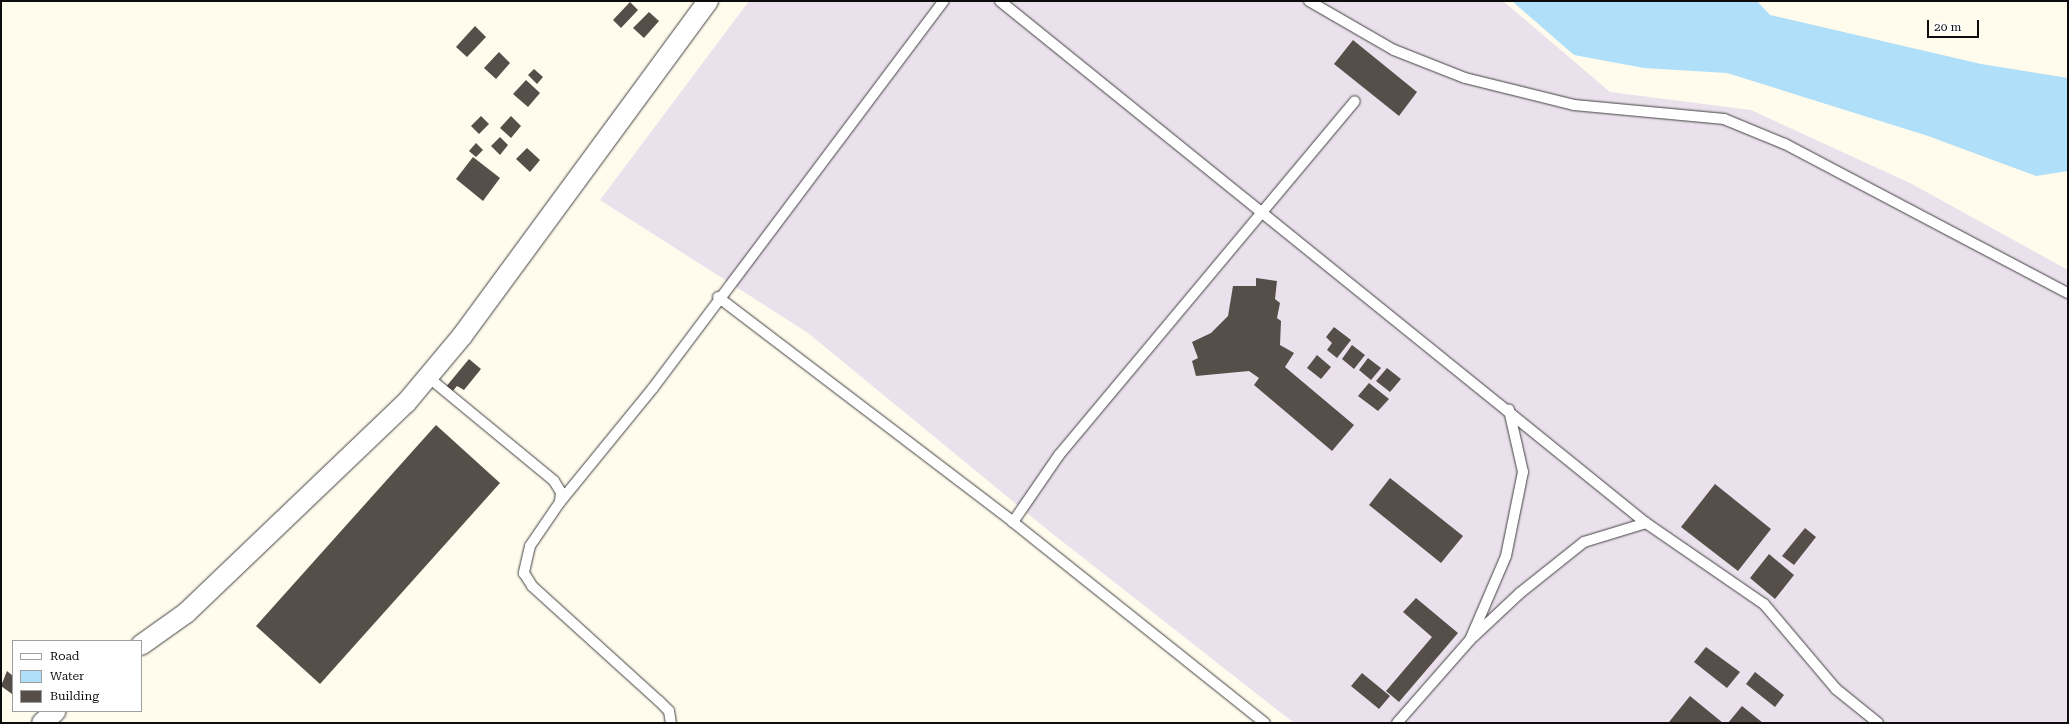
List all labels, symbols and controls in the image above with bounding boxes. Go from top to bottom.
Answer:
scale bar [1929,12,1981,38]
text: 20 m [1934,20,1961,34]
legend [12,640,142,712]
text: Road [50,649,79,663]
text: Water [50,669,84,683]
text: Building [50,689,99,703]

